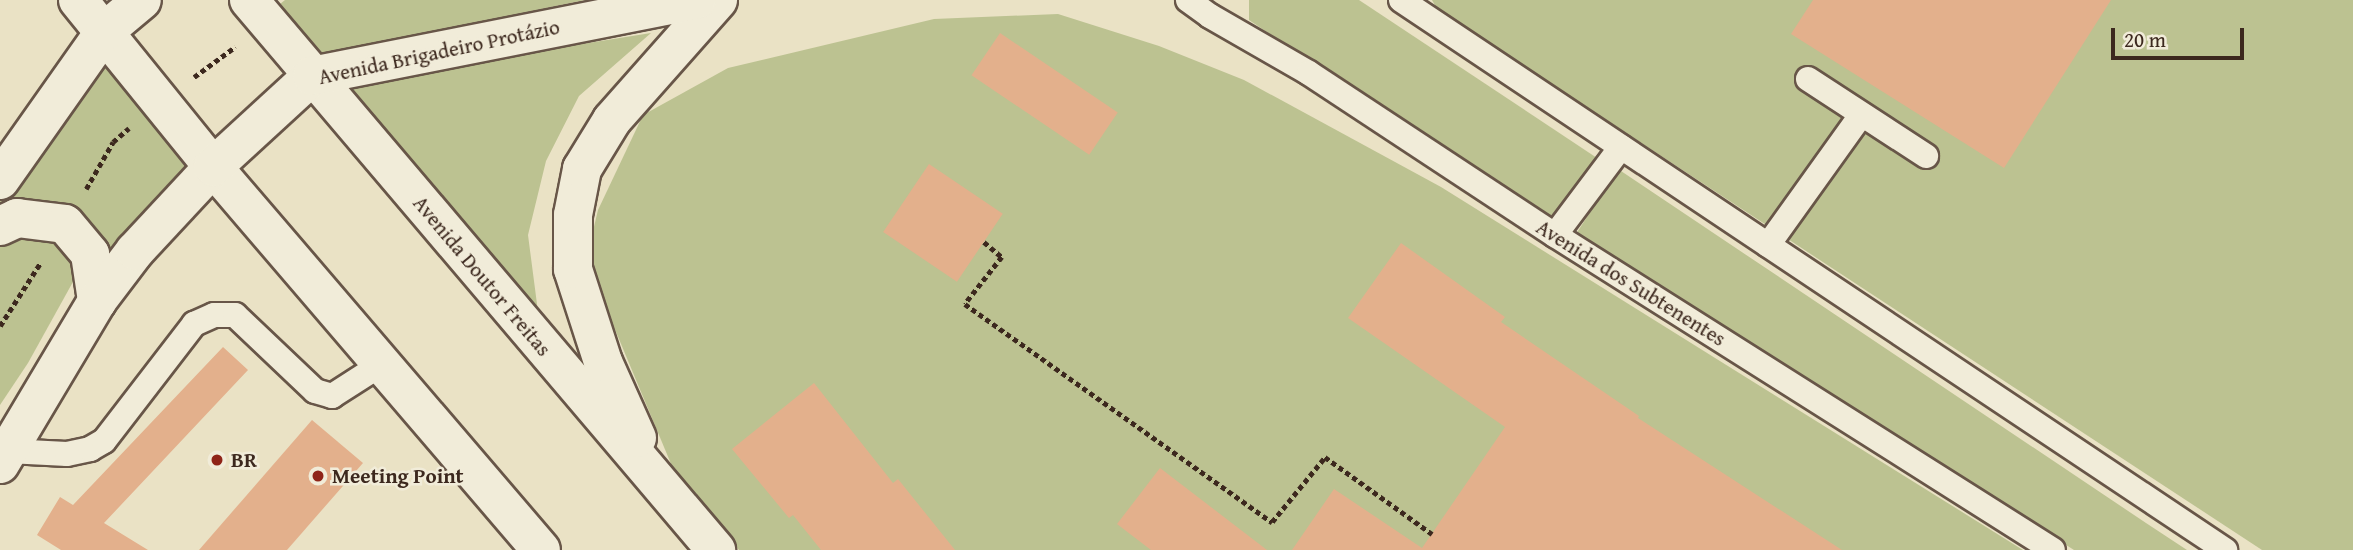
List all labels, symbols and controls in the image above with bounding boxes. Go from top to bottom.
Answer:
street label: Avenida Brigadeiro Protázio [316,14,562,90]
scale bar [2115,14,2248,58]
text: 20 m [2124,24,2166,55]
street label: Avenida Doutor Freitas [408,191,556,361]
street label: Avenida dos Subtenentes [1532,214,1730,352]
place label: BR [231,447,257,473]
marker: BR [209,452,225,468]
place label: Meeting Point [332,463,463,489]
marker: Meeting Point [310,468,326,484]

